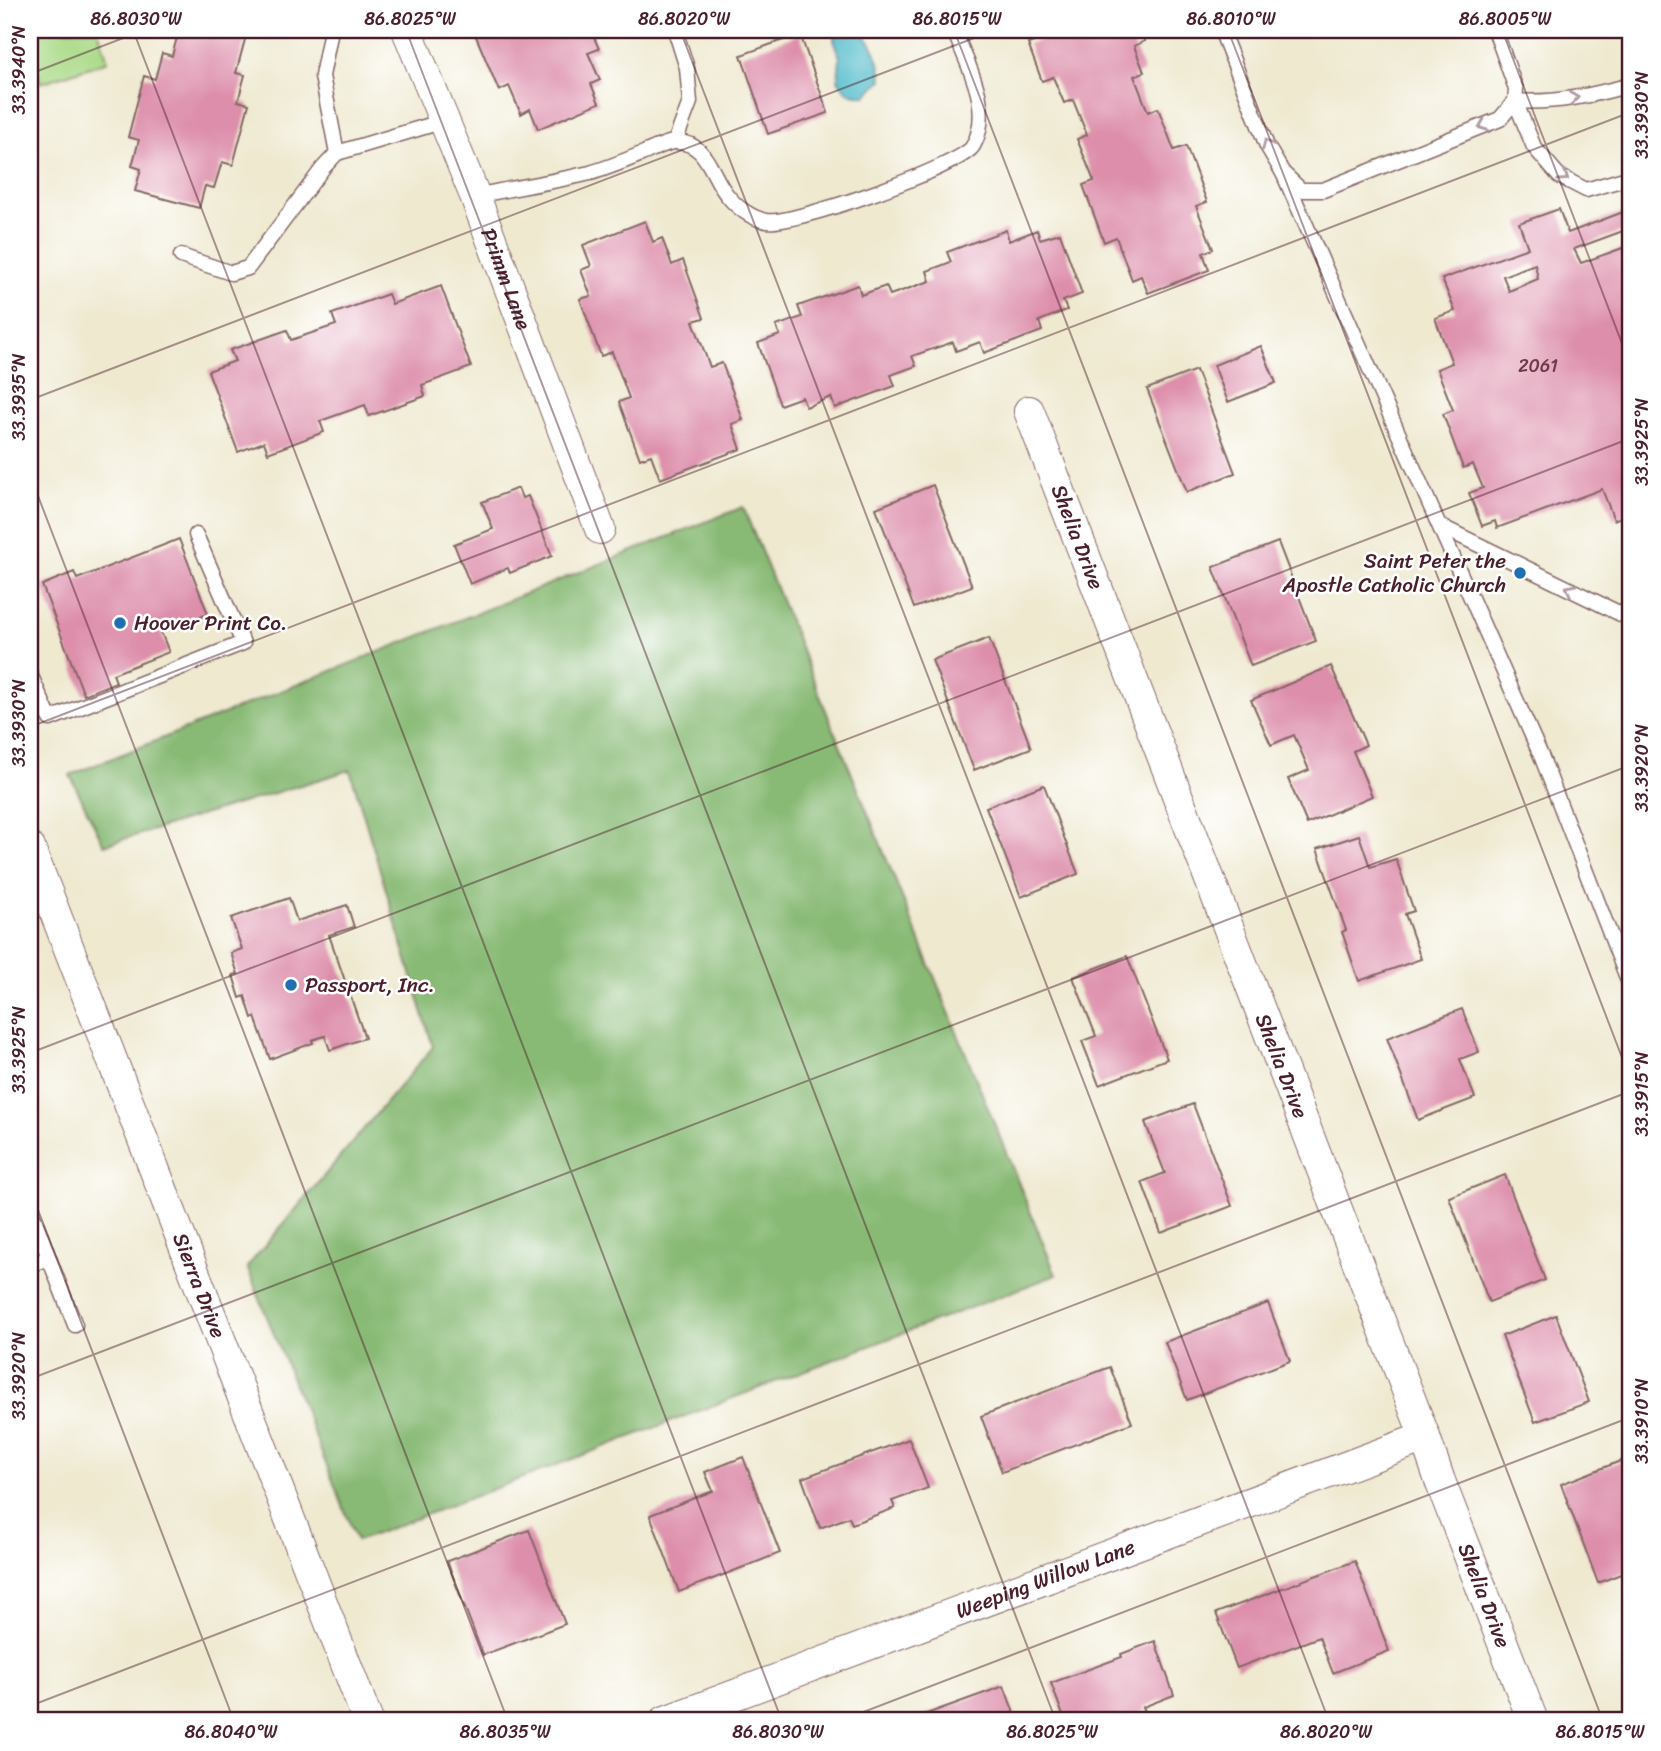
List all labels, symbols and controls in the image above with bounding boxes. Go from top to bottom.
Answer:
text: 86.8030°W [90,3,183,35]
text: 86.8025°W [364,3,457,35]
text: 86.8020°W [638,3,731,35]
text: 86.8015°W [912,3,1003,35]
text: 86.8010°W [1186,3,1277,35]
text: 86.8005°W [1459,3,1552,35]
text: 33.3940°N [3,25,35,114]
text: 33.3930°N [1626,71,1658,159]
one-way arrow [1568,91,1580,106]
one-way arrow [1477,118,1490,132]
one-way arrow [1261,139,1275,151]
one-way arrow [1556,169,1569,181]
street label: Primm Lane [470,222,543,336]
house number: 2061 [1518,350,1558,382]
text: 33.3935°N [3,353,35,441]
text: 33.3925°N [1626,398,1658,486]
street label: Shelia Drive [1040,479,1115,595]
place label: Saint Peter the Apostle Catholic Church [1281,542,1506,604]
marker: Saint Peter the Apostle Catholic Church [1512,565,1528,581]
one-way arrow [1565,584,1577,598]
place label: Hoover Print Co. [134,604,287,642]
marker: Hoover Print Co. [112,615,128,631]
text: 33.3930°N [3,679,35,767]
text: 33.3920°N [1626,723,1658,812]
place label: Passport, Inc. [305,966,435,1004]
marker: Passport, Inc. [283,977,299,993]
text: 33.3925°N [3,1006,35,1094]
street label: Shelia Drive [1244,1008,1319,1124]
text: 33.3915°N [1626,1051,1658,1137]
street label: Sierra Drive [162,1227,237,1344]
text: 33.3920°N [3,1331,35,1420]
text: 33.3910°N [1626,1378,1658,1464]
street label: Weeping Willow Lane [950,1528,1141,1630]
street label: Shelia Drive [1447,1537,1522,1654]
text: 86.8040°W [185,1716,279,1748]
text: 86.8035°W [459,1716,552,1748]
text: 86.8030°W [732,1716,825,1748]
text: 86.8025°W [1006,1716,1099,1748]
text: 86.8020°W [1280,1716,1373,1748]
text: 86.8015°W [1555,1716,1646,1748]

